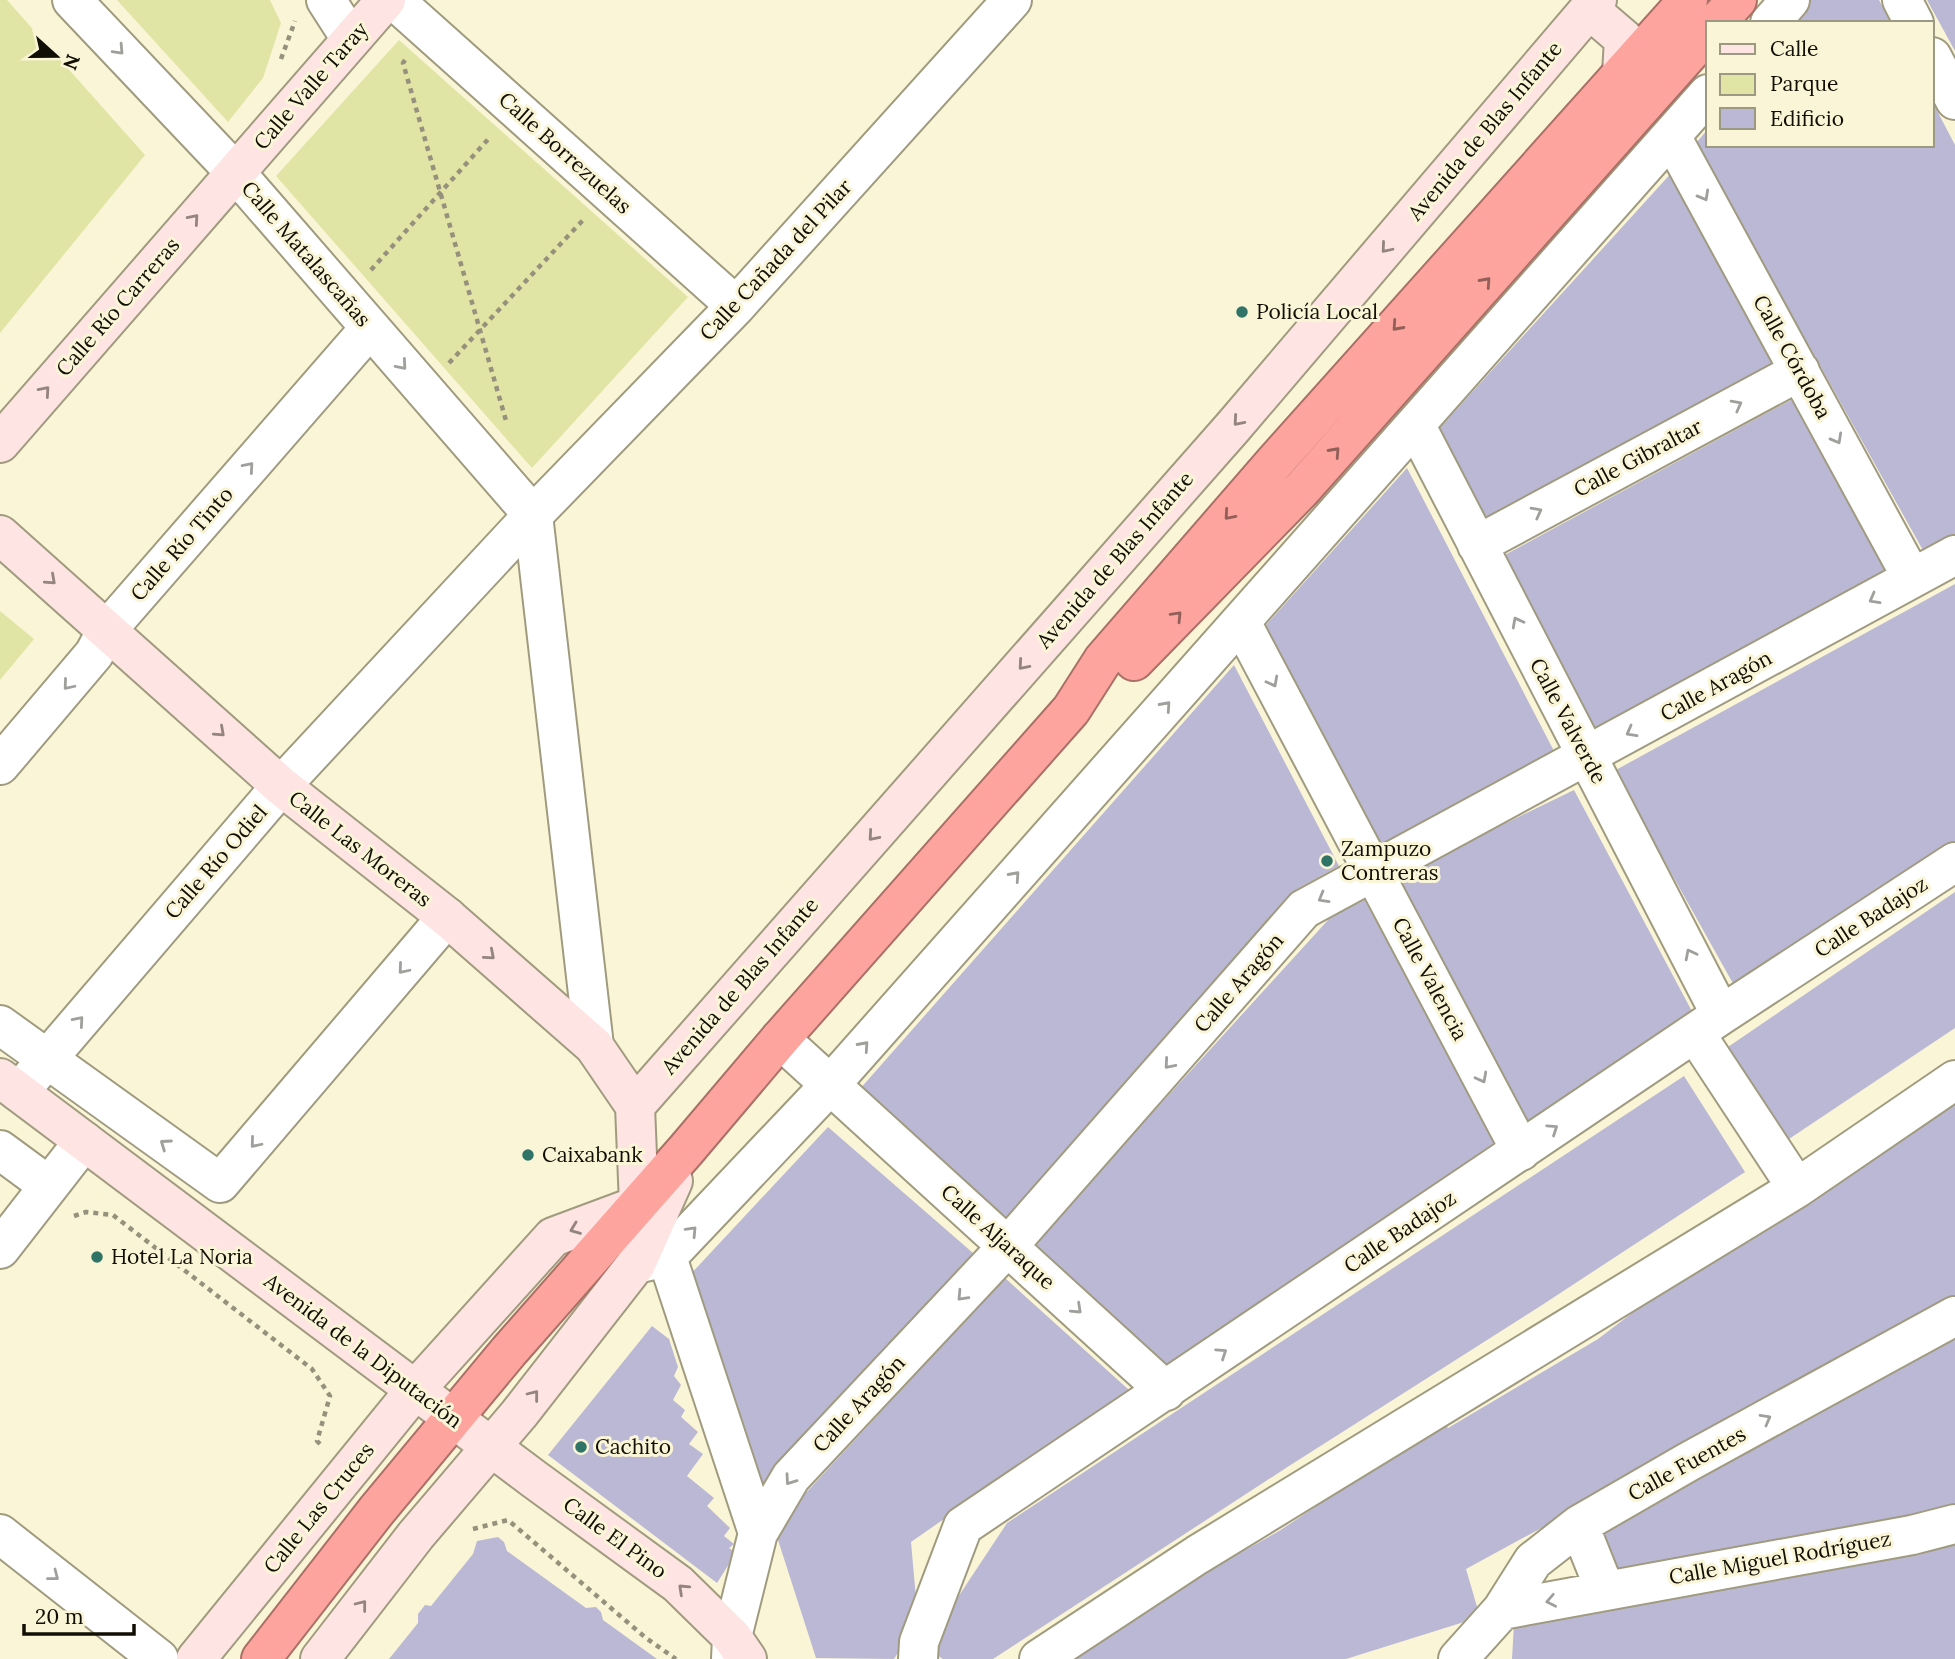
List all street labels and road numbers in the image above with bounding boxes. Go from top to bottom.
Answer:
street label: Calle Valle Taray [248,16,374,155]
street label: Avenida de Blas Infante [1401,35,1568,227]
street label: Calle Borrezuelas [493,86,637,219]
street label: Calle Cañada del Pilar [694,173,858,346]
street label: Calle Matalascañas [236,175,377,332]
street label: Calle Río Carreras [50,232,185,382]
street label: Calle Córdoba [1747,290,1838,424]
street label: Calle Gibraltar [1569,412,1707,503]
street label: Avenida de Blas Infante [1030,466,1199,655]
street label: Calle Río Tinto [125,481,239,607]
street label: Calle Aragón [1655,644,1776,727]
street label: Calle Valverde [1524,653,1613,788]
street label: Calle Las Moreras [284,784,437,913]
street label: Calle Río Odiel [159,799,273,924]
street label: Calle Badajoz [1809,870,1932,963]
street label: Avenida de Blas Infante [655,892,824,1081]
street label: Calle Valencia [1387,913,1474,1045]
street label: Calle Aragón [1188,927,1289,1038]
street label: Calle Aljaraque [936,1178,1061,1295]
street label: Calle Badajoz [1338,1184,1461,1279]
street label: Avenida de la Diputación [258,1267,468,1434]
street label: Calle Aragón [807,1349,911,1458]
street label: Calle Fuentes [1623,1420,1751,1507]
street label: Calle Las Cruces [257,1437,380,1579]
street label: Calle El Pino [558,1491,673,1584]
street label: Calle Miguel Rodríguez [1667,1525,1893,1590]

